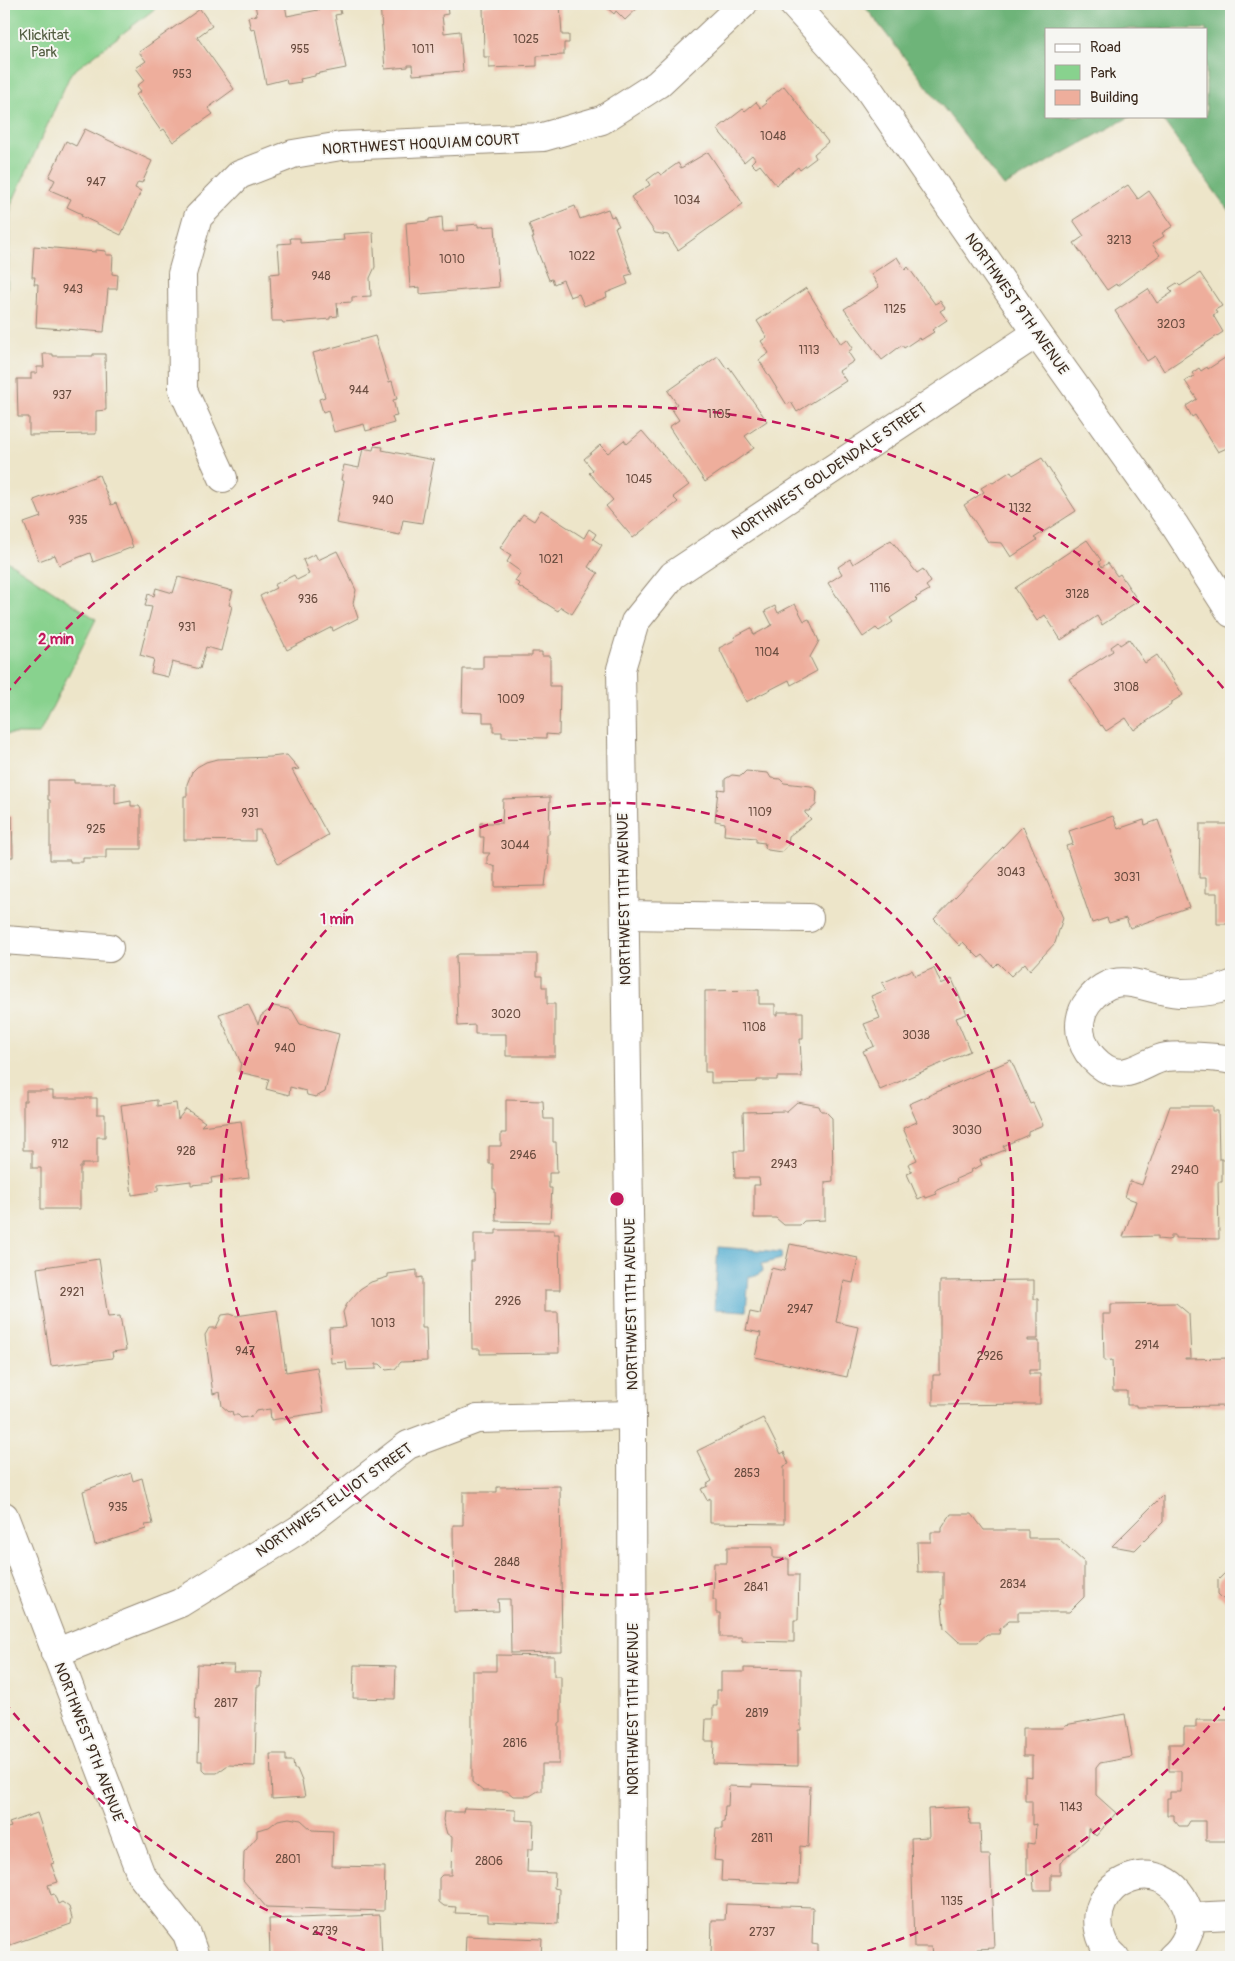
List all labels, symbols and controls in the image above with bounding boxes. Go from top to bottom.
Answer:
park label: Klickitat Park [19,26,70,62]
legend [1045,28,1208,118]
house number: 1025 [513,32,539,47]
text: Road [1090,38,1121,57]
house number: 955 [290,42,310,57]
house number: 1011 [412,42,434,57]
text: Park [1090,64,1117,83]
house number: 953 [172,67,192,82]
text: Building [1090,88,1138,107]
house number: 1048 [760,129,786,144]
street label: NORTHWEST HOQUIAM COURT [321,130,521,159]
house number: 947 [86,175,106,190]
house number: 1034 [674,193,700,208]
street label: NORTHWEST 9TH AVENUE [960,230,1073,379]
house number: 3213 [1107,233,1132,248]
house number: 1022 [569,249,595,264]
house number: 1010 [439,252,465,267]
house number: 948 [311,269,331,284]
house number: 943 [63,282,83,297]
house number: 1125 [884,302,906,317]
house number: 3203 [1157,317,1185,332]
house number: 1113 [799,343,820,358]
house number: 944 [349,383,369,398]
house number: 937 [52,388,72,403]
street label: NORTHWEST GOLDENDALE STREET [728,399,930,544]
house number: 1105 [707,407,731,422]
house number: 1045 [626,472,652,487]
house number: 940 [372,493,394,508]
house number: 1132 [1009,501,1032,516]
house number: 935 [68,513,88,528]
house number: 1021 [539,552,563,567]
house number: 1116 [869,581,891,596]
house number: 3128 [1065,587,1089,602]
house number: 936 [298,592,318,607]
house number: 931 [178,620,196,635]
text: 2 min [38,630,74,649]
house number: 1104 [755,645,779,660]
house number: 3108 [1113,680,1139,695]
house number: 1009 [497,692,525,707]
house number: 1109 [748,805,772,820]
house number: 931 [241,806,259,821]
street label: NORTHWEST 11TH AVENUE [613,812,636,985]
house number: 925 [86,822,106,837]
house number: 3044 [501,838,529,853]
house number: 3043 [997,865,1026,880]
house number: 3031 [1114,870,1140,885]
text: 1 min [320,910,354,929]
house number: 3020 [491,1007,521,1022]
house number: 1108 [742,1020,766,1035]
house number: 3038 [902,1028,930,1043]
house number: 940 [274,1041,296,1056]
house number: 3030 [952,1123,982,1138]
house number: 912 [51,1137,69,1152]
house number: 928 [177,1144,195,1159]
house number: 2946 [510,1148,536,1163]
house number: 2943 [771,1157,798,1172]
house number: 2940 [1171,1163,1199,1178]
centre of rings [608,1190,626,1208]
street label: NORTHWEST 11TH AVENUE [620,1217,643,1390]
house number: 2921 [60,1285,84,1300]
house number: 2926 [495,1294,521,1309]
house number: 2947 [787,1302,814,1317]
house number: 1013 [371,1316,395,1331]
house number: 2914 [1135,1338,1159,1353]
house number: 947 [235,1344,255,1359]
house number: 2926 [977,1349,1003,1364]
street label: NORTHWEST ELLIOT STREET [252,1439,416,1562]
house number: 2853 [734,1466,760,1481]
house number: 935 [108,1500,128,1515]
house number: 2848 [494,1555,520,1570]
house number: 2834 [1000,1577,1026,1592]
house number: 2841 [744,1580,768,1595]
street label: NORTHWEST 11TH AVENUE [624,1622,643,1795]
street label: NORTHWEST 9TH AVENUE [49,1660,128,1824]
house number: 2817 [214,1696,239,1711]
house number: 2819 [745,1706,769,1721]
house number: 2816 [503,1736,527,1751]
house number: 1143 [1059,1800,1083,1815]
house number: 2811 [751,1831,773,1846]
house number: 2801 [275,1852,301,1867]
house number: 2806 [475,1854,503,1869]
house number: 1135 [941,1894,963,1909]
house number: 2739 [312,1924,338,1939]
house number: 2737 [749,1925,776,1940]

